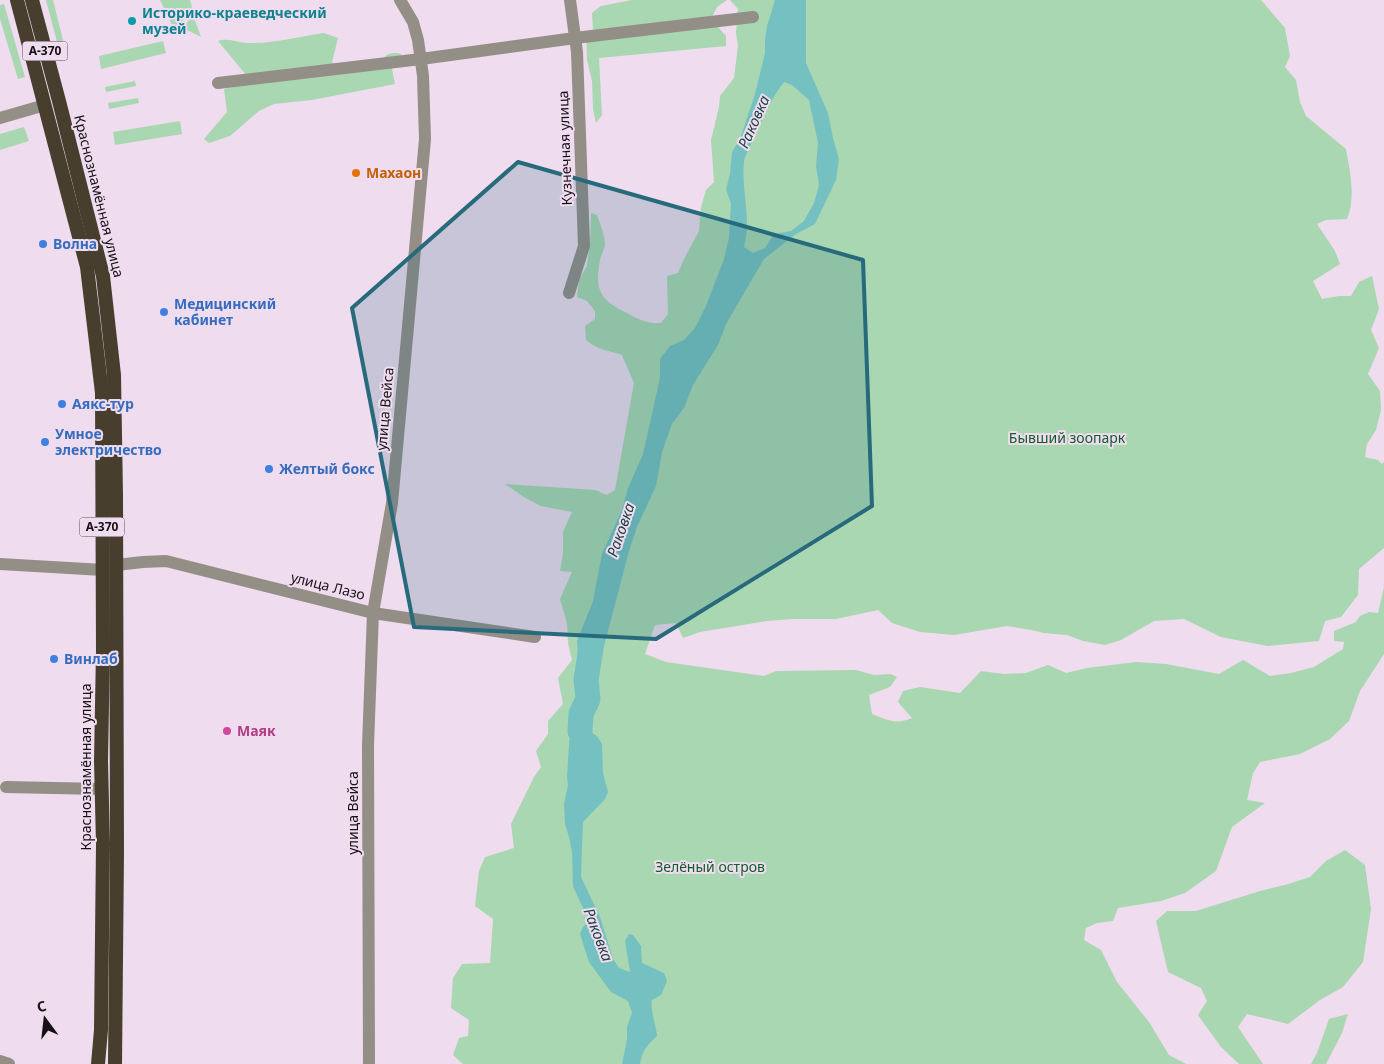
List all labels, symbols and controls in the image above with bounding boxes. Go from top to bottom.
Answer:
place label: Историко-краеведческий музей [142,3,327,38]
marker: Историко-краеведческий музей [126,15,138,27]
road number: А-370 [22,41,68,60]
street label: Кузнечная улица [553,90,576,206]
water label: Раковка [733,92,774,151]
street label: Краснознамённая улица [70,113,129,279]
place label: Махаон [366,163,421,182]
marker: Махаон [350,167,362,179]
place label: Волна [53,234,97,253]
marker: Волна [37,238,49,250]
place label: Медицинский кабинет [174,294,276,329]
marker: Медицинский кабинет [158,306,170,318]
street label: улица Вейса [371,367,398,451]
place label: Аякс-тур [72,394,134,413]
marker: Аякс-тур [56,398,68,410]
place label: Умное электричество [55,424,162,459]
park label: Бывший зоопарк [1009,428,1126,447]
marker: Умное электричество [39,436,51,448]
place label: Желтый бокс [279,459,375,478]
marker: Желтый бокс [263,463,275,475]
water label: Раковка [602,500,639,559]
road number: А-370 [80,518,124,536]
street label: улица Лазо [289,567,367,604]
place label: Винлаб [64,649,118,668]
marker: Винлаб [48,653,60,665]
street label: Краснознамённая улица [76,684,95,850]
place label: Маяк [237,721,276,740]
marker: Маяк [221,725,233,737]
street label: улица Вейса [343,771,362,855]
park label: Зелёный остров [655,857,765,876]
water label: Раковка [580,905,618,965]
north arrow [20,994,70,1044]
text: С [35,996,48,1016]

